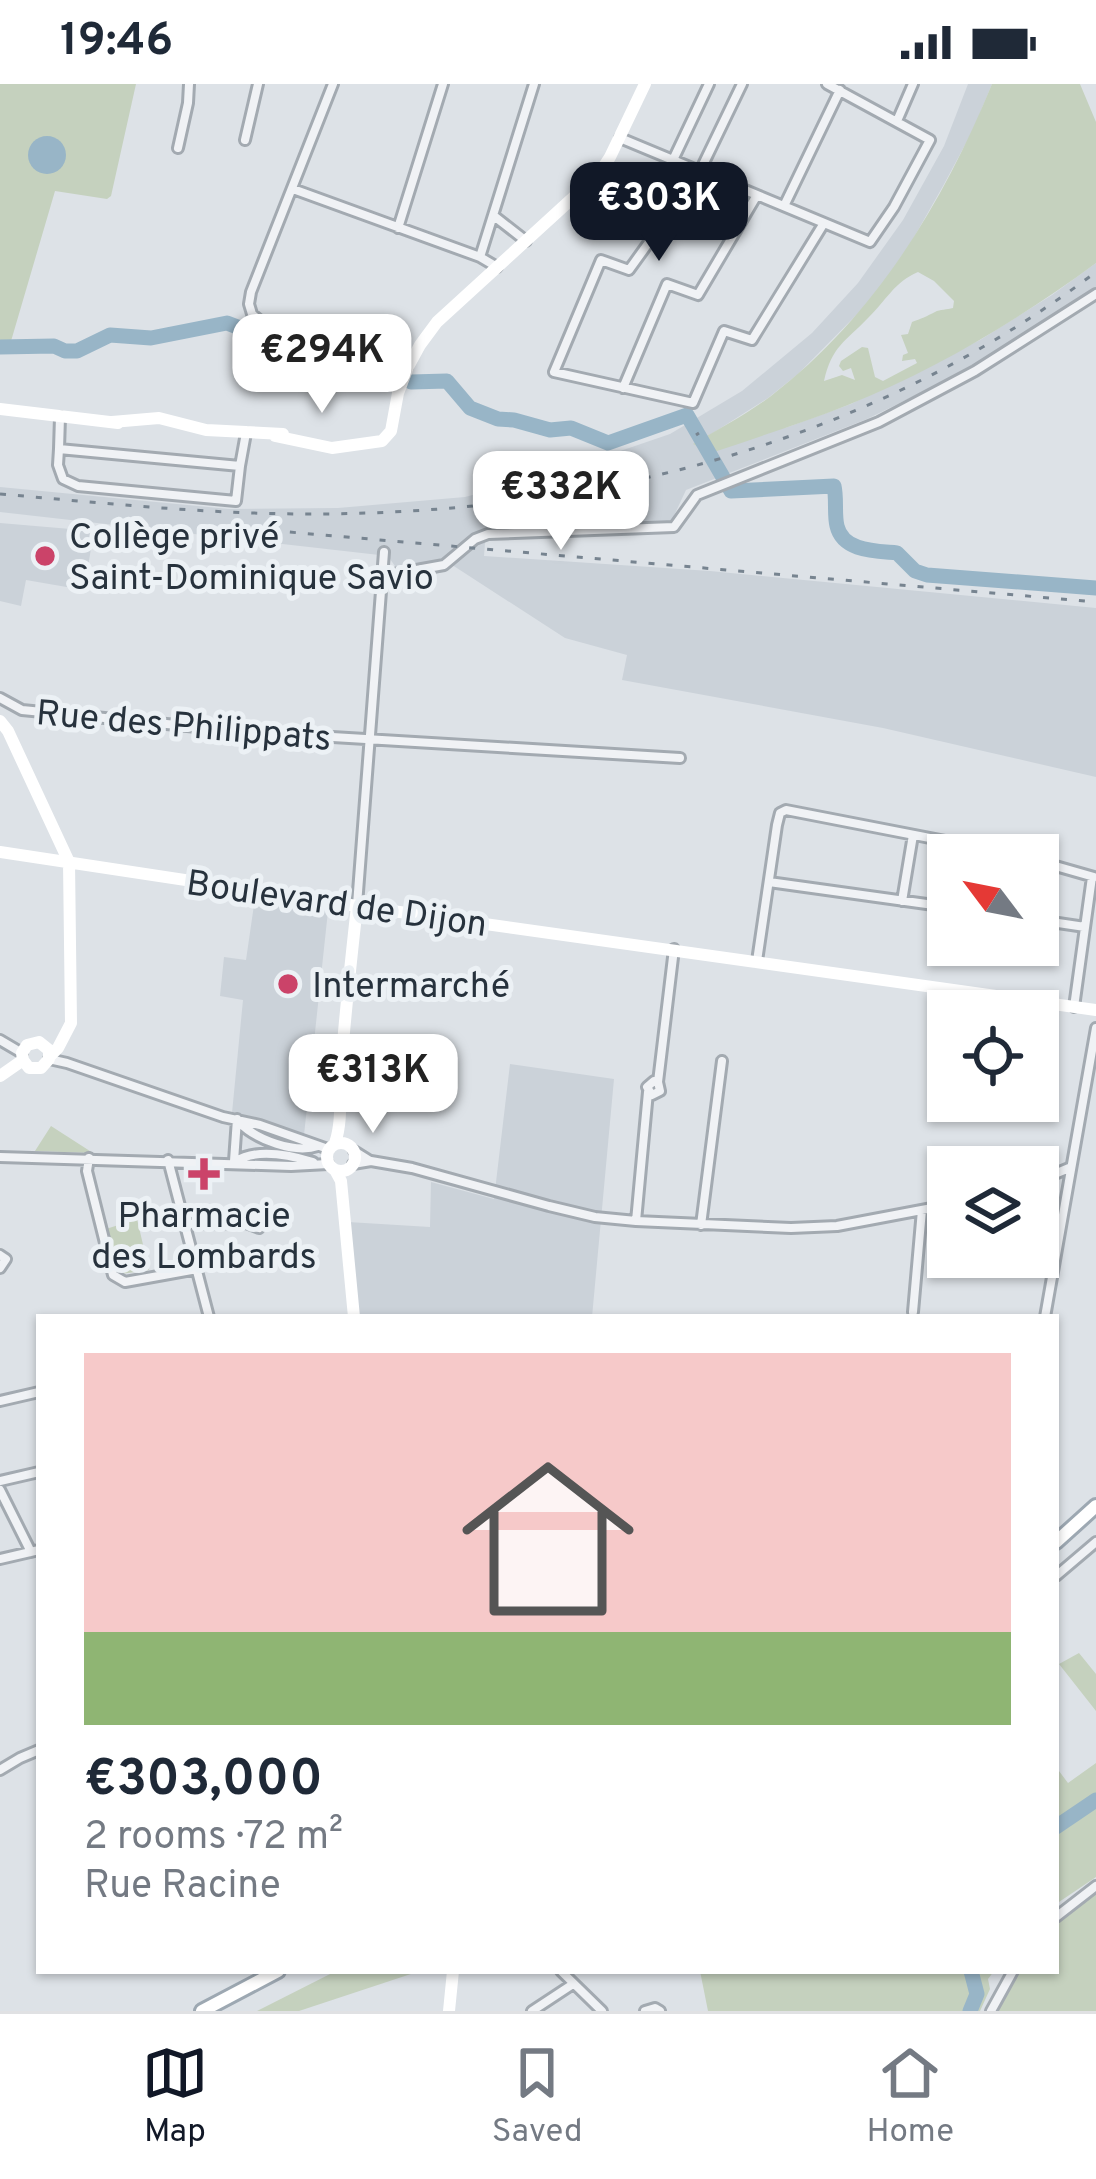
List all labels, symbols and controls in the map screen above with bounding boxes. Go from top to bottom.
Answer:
text: 19:46 [60,14,173,71]
pin: €303K [575,162,743,264]
text: €303K [597,176,721,225]
pin: €294K [238,314,406,416]
text: €294K [259,328,385,377]
pin: €332K [477,451,645,553]
text: €332K [500,465,622,514]
place label: Collège privé Saint-Dominique Savio [69,516,434,603]
marker: Collège privé Saint-Dominique Savio [32,543,58,569]
street label: Rue des Philippats [34,692,333,764]
north arrow [927,834,1059,966]
map controls [927,834,1059,1278]
street label: Boulevard de Dijon [183,862,490,950]
place label: Intermarché [312,965,510,1011]
marker: Intermarché [275,971,301,997]
button: locate [927,990,1059,1122]
pin: €313K [289,1034,457,1136]
text: €313K [316,1048,430,1097]
button: layers [927,1146,1059,1278]
marker: Pharmacie des Lombards [191,1161,217,1187]
place label: Pharmacie des Lombards [91,1195,317,1282]
icon: home [440,1431,656,1647]
text: €303,000 [84,1749,323,1814]
text: 2 rooms · 72 m² [84,1814,343,1863]
text: Rue Racine [84,1863,281,1912]
tab: Map [142,2040,208,2154]
tab: Saved [492,2040,583,2154]
tab: Home [866,2040,954,2154]

